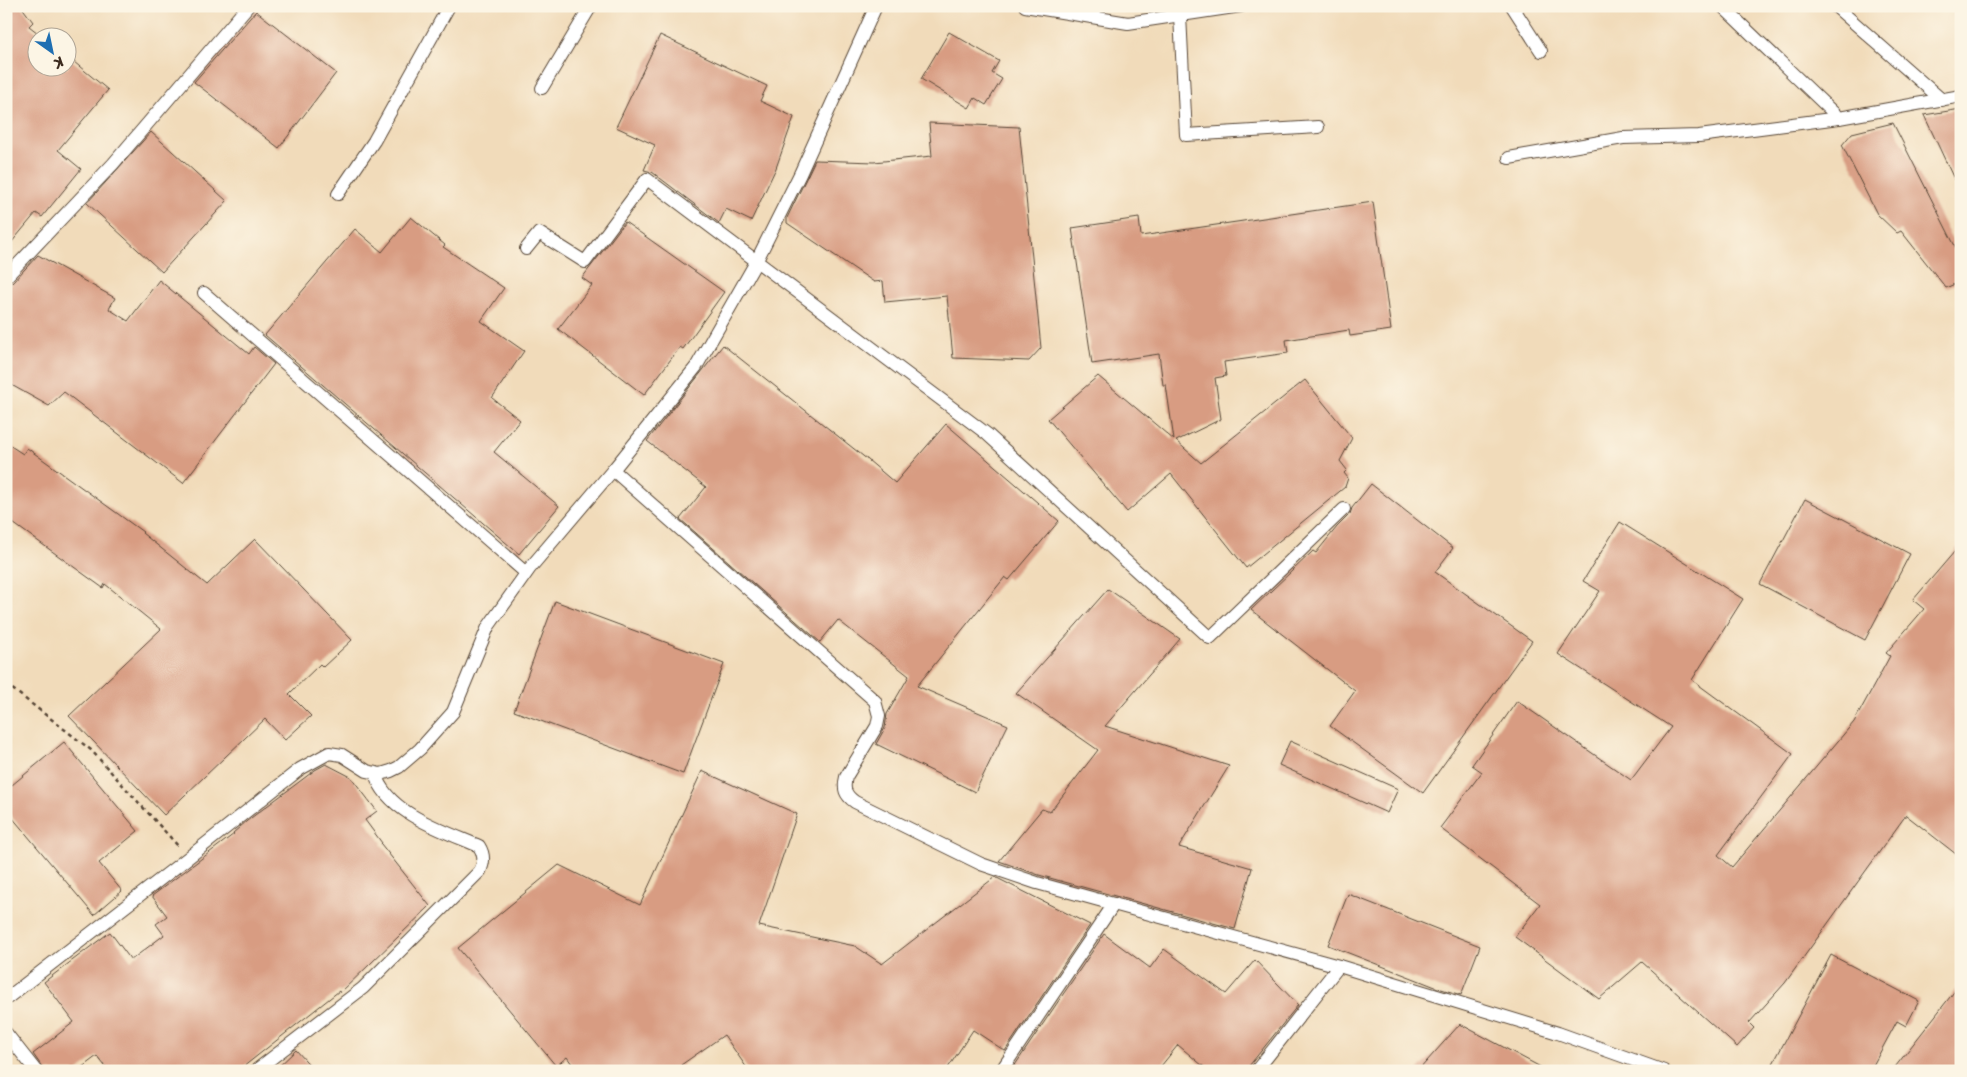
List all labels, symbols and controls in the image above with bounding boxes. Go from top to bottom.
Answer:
north arrow [28,28,78,78]
text: K [47,49,70,76]

